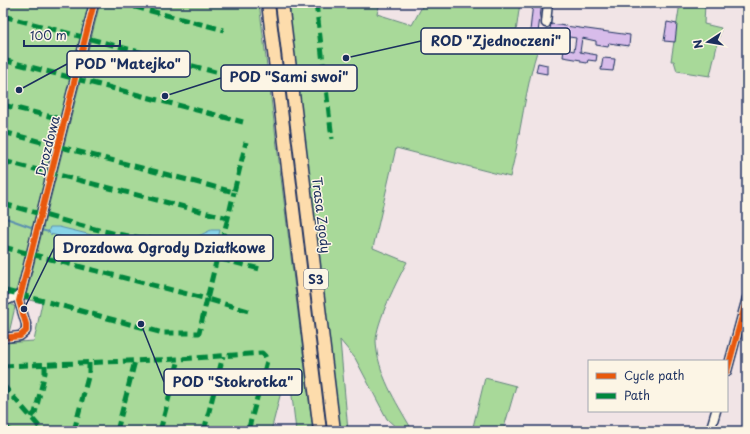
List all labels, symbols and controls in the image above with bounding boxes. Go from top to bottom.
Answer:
scale bar [24,22,120,48]
north arrow [688,22,728,62]
text: 100 m [30,26,67,44]
callout: ROD "Zjednoczeni" [421,28,570,54]
text: ROD "Zjednoczeni" [431,30,561,51]
text: N [688,38,707,50]
callout: POD "Matejko" [67,51,190,77]
text: POD "Matejko" [75,53,181,74]
callout: POD "Sami swoi" [221,65,357,91]
text: POD "Sami swoi" [230,66,348,87]
street label: Drozdowa [30,113,64,178]
street label: Trasa Zgody [308,176,336,254]
callout: Drozdowa Ogrody Działkowe [54,235,273,261]
text: Drozdowa Ogrody Działkowe [62,237,266,258]
road number: S3 [304,269,328,289]
legend [588,360,728,412]
text: Cycle path [624,366,685,384]
callout: POD "Stokrotka" [164,369,302,395]
text: POD "Stokrotka" [173,371,293,392]
text: Path [624,386,650,404]

